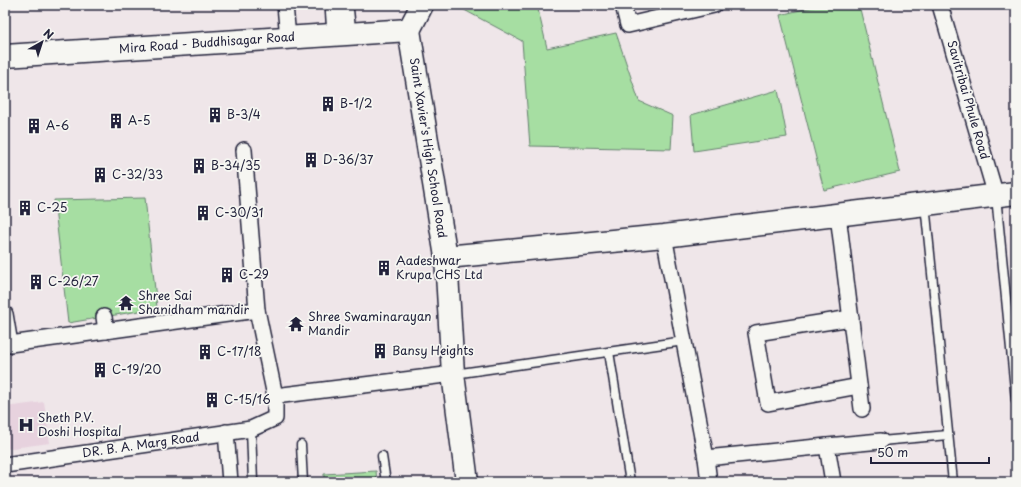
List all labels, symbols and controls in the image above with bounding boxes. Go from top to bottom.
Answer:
north arrow [22,22,62,62]
text: N [40,24,58,43]
street label: Mira Road - Buddhisagar Road [118,27,296,57]
street label: Savitribai Phule Road [943,38,995,161]
street label: Saint Xavier's High School Road [406,56,452,239]
place label: B-1/2 [340,94,372,112]
building icon: B-1/2 [319,95,337,113]
place label: B-3/4 [227,105,261,123]
building icon: B-3/4 [206,106,224,124]
place label: A-5 [128,111,151,129]
building icon: A-5 [107,112,125,130]
place label: A-6 [46,116,69,134]
building icon: A-6 [25,117,43,135]
place label: D-36/37 [323,150,374,168]
building icon: D-36/37 [302,151,320,169]
place label: B-34/35 [211,156,261,174]
building icon: B-34/35 [190,157,208,175]
place label: C-32/33 [112,165,163,183]
building icon: C-32/33 [91,166,109,184]
place label: C-25 [37,198,67,216]
building icon: C-25 [16,199,34,217]
place label: C-30/31 [215,203,264,221]
building icon: C-30/31 [194,204,212,222]
place label: Aadeshwar Krupa CHS Ltd [396,251,483,283]
building icon: Aadeshwar Krupa CHS Ltd [375,259,393,277]
place label: C-29 [239,265,269,283]
building icon: C-29 [218,266,236,284]
place label: C-26/27 [48,272,99,290]
building icon: C-26/27 [27,273,45,291]
place label: Shree Sai Shanidham mandir [138,286,250,318]
temple icon: Shree Sai Shanidham mandir [117,294,135,312]
place label: Shree Swaminarayan Mandir [308,307,432,339]
temple icon: Shree Swaminarayan Mandir [287,315,305,333]
place label: Bansy Heights [392,341,474,359]
place label: C-17/18 [217,342,261,360]
building icon: Bansy Heights [371,342,389,360]
building icon: C-17/18 [196,343,214,361]
place label: C-19/20 [112,360,161,378]
building icon: C-19/20 [91,361,109,379]
place label: C-15/16 [224,390,271,408]
building icon: C-15/16 [203,391,221,409]
place label: Sheth P.V. Doshi Hospital [38,408,122,440]
hospital icon: Sheth P.V. Doshi Hospital [17,416,35,434]
street label: DR. B. A. Marg Road [81,427,201,461]
scale bar [871,439,989,465]
text: 50 m [877,443,908,461]

